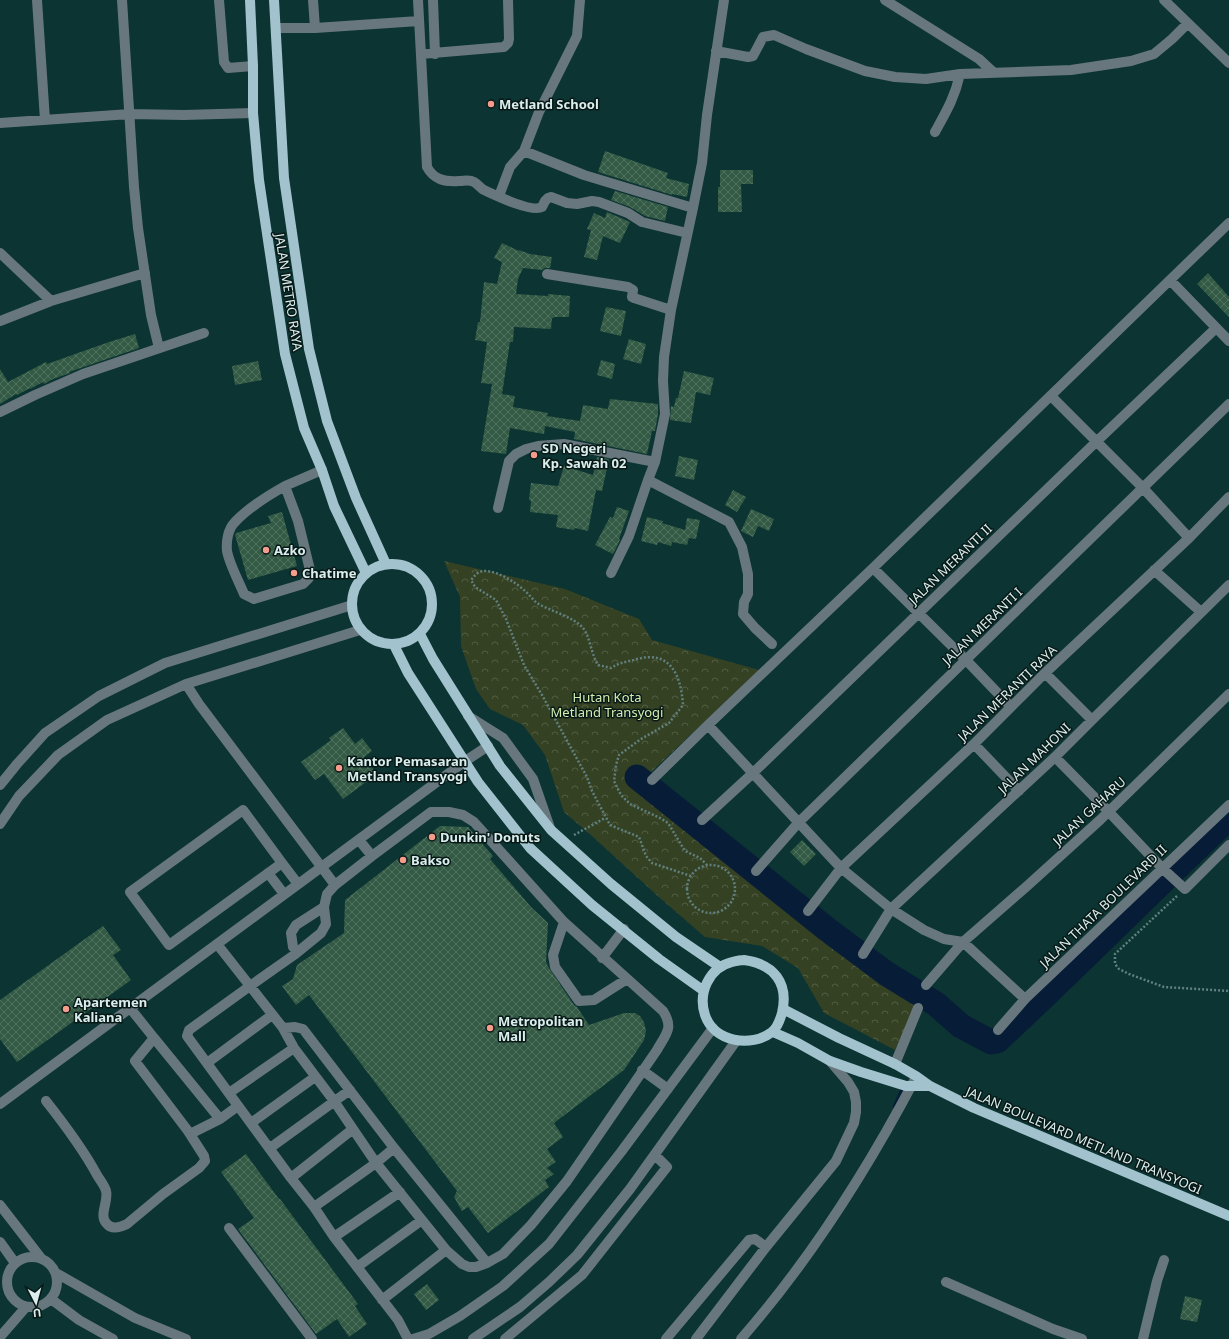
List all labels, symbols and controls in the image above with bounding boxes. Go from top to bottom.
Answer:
place label: Metland School [499,95,599,113]
marker: Metland School [486,99,496,109]
street label: JALAN METRO RAYA [271,230,307,353]
place label: SD Negeri Kp. Sawah 02 [542,439,626,472]
marker: SD Negeri Kp. Sawah 02 [529,450,539,460]
street label: JALAN MERANTI II [903,520,996,610]
place label: Azko [274,541,306,559]
marker: Azko [261,545,271,555]
place label: Chatime [302,564,357,582]
marker: Chatime [289,568,299,578]
street label: JALAN MERANTI I [937,583,1026,670]
street label: JALAN MERANTI RAYA [952,641,1061,746]
park label: Hutan Kota Metland Transyogi [551,688,663,721]
street label: JALAN MAHONI [992,719,1074,799]
place label: Kantor Pemasaran Metland Transyogi [347,752,467,785]
marker: Kantor Pemasaran Metland Transyogi [334,763,344,773]
street label: JALAN GAHARU [1047,773,1129,851]
place label: Dunkin' Donuts [440,828,540,846]
marker: Dunkin' Donuts [427,832,437,842]
street label: JALAN THATA BOULEVARD II [1034,840,1170,973]
place label: Bakso [411,851,450,869]
marker: Bakso [398,855,408,865]
place label: Apartemen Kaliana [74,993,147,1026]
marker: Apartemen Kaliana [61,1004,71,1014]
place label: Metropolitan Mall [498,1012,583,1045]
marker: Metropolitan Mall [485,1023,495,1033]
street label: JALAN BOULEVARD METLAND TRANSYOGI [961,1081,1205,1198]
north arrow [16,1283,56,1323]
text: U [32,1306,42,1321]

